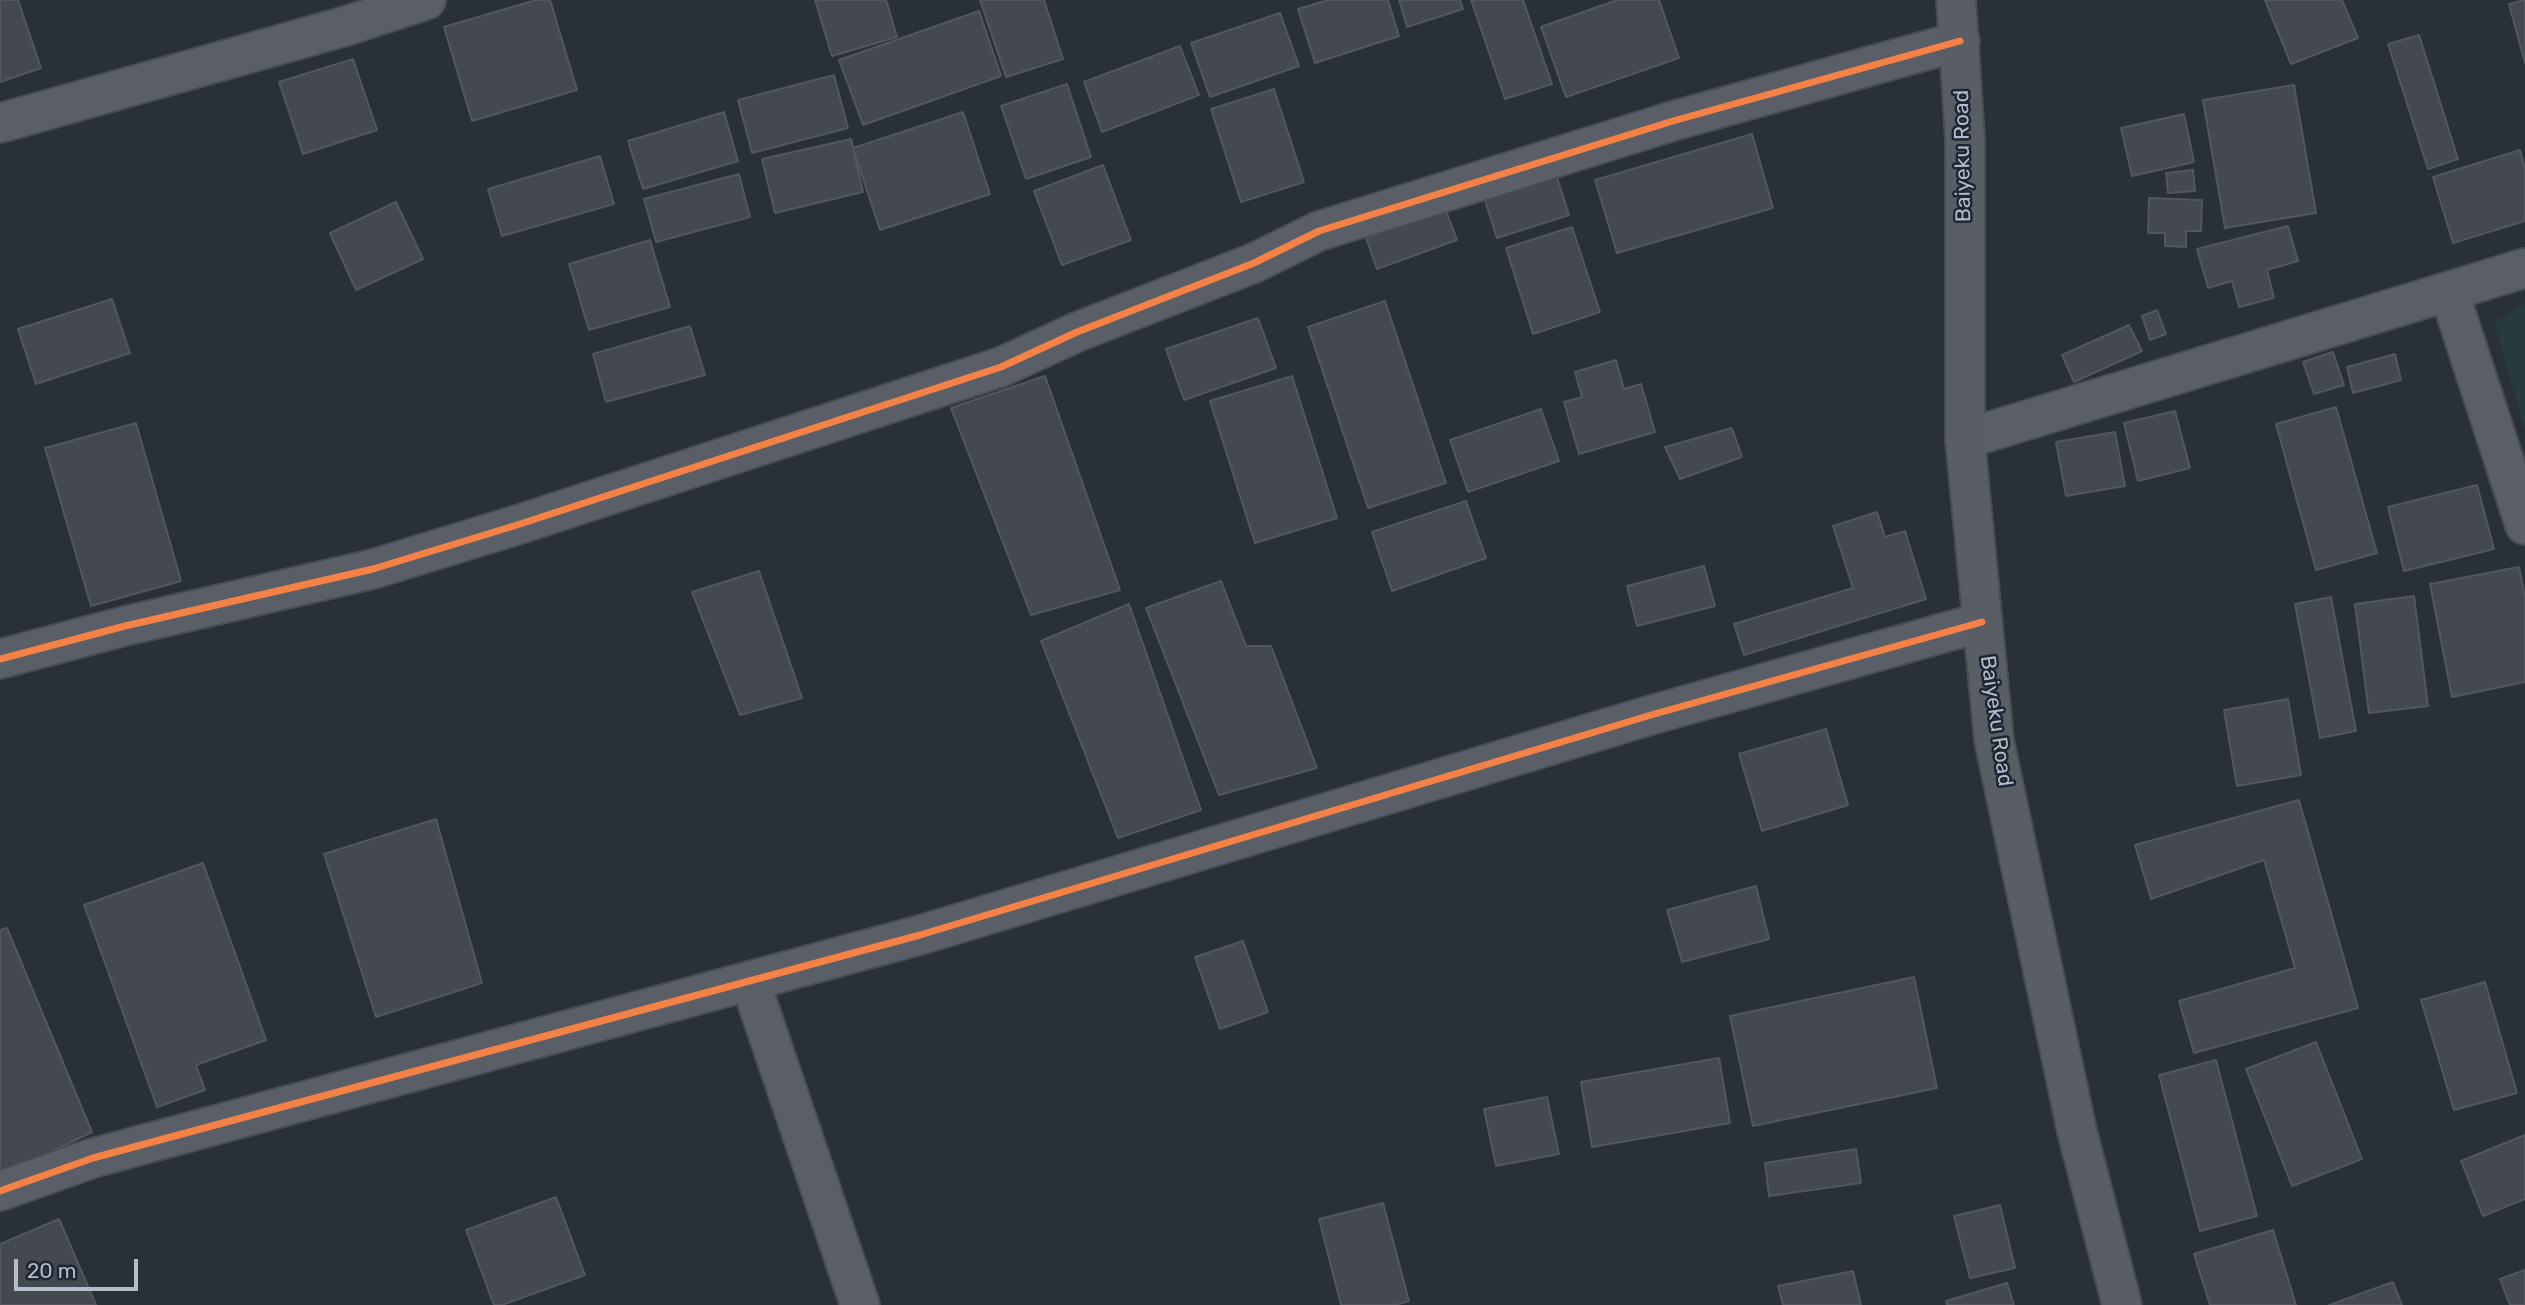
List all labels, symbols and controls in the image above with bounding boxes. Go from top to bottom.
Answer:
street label: Baiyeku Road [1949,90,1977,222]
street label: Baiyeku Road [1974,654,2018,788]
scale bar [18,1246,142,1290]
text: 20 m [27,1258,76,1283]

